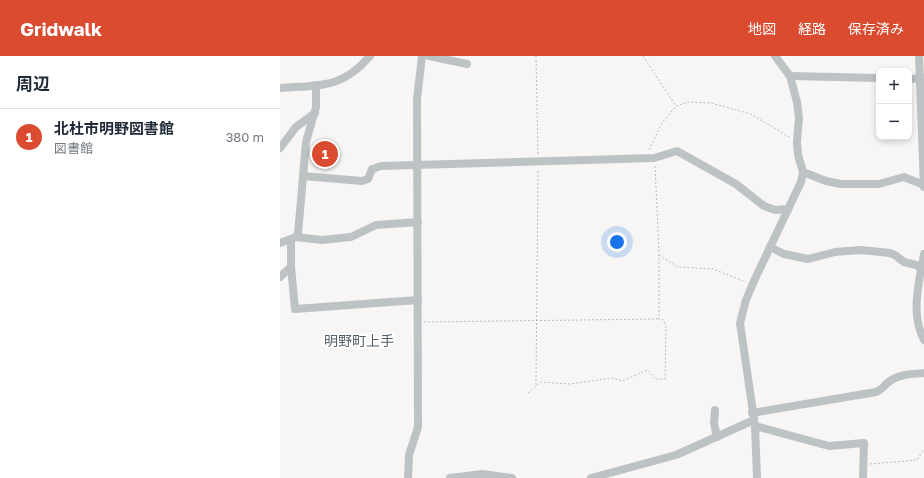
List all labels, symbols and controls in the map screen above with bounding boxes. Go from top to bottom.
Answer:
text: Gridwalk [20,17,102,40]
text: 地図 [748,20,776,37]
text: 経路 [798,20,826,37]
text: 保存済み [848,20,904,37]
map controls [876,68,912,140]
button: + [876,68,912,104]
text: 周辺 [16,73,50,94]
button: − [876,104,912,140]
text: 北杜市明野図書館 [54,119,174,137]
text: 1 [26,129,32,145]
text: 380 m [226,129,264,145]
pin: 1 [312,139,338,169]
text: 図書館 [54,140,93,156]
your location [607,232,627,252]
district label: 明野町上手 [324,332,394,349]

